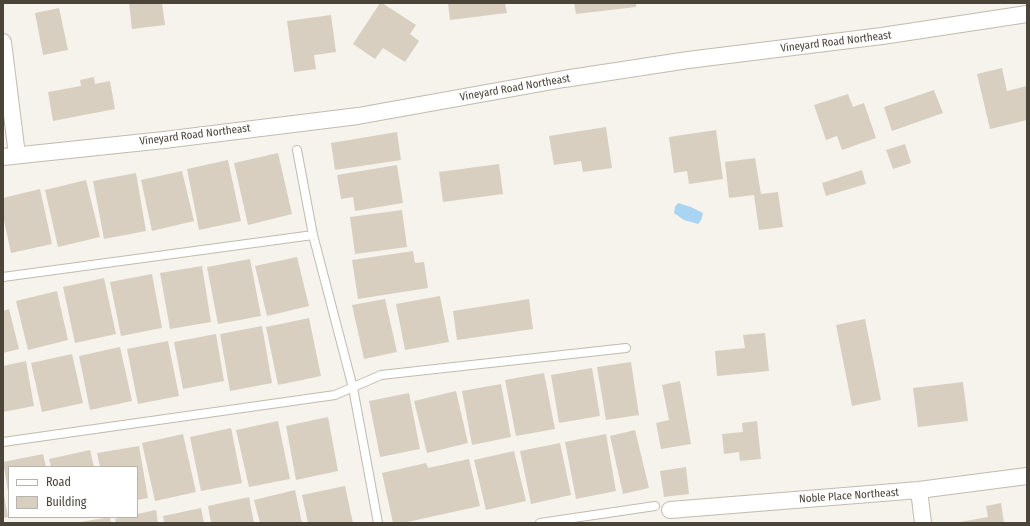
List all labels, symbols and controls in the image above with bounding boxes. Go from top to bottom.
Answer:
street label: Vineyard Road Northeast [780,29,892,55]
street label: Vineyard Road Northeast [459,72,571,104]
street label: Vineyard Road Northeast [139,122,251,148]
legend [8,466,138,518]
text: Road [46,475,71,489]
street label: Noble Place Northeast [799,486,899,506]
text: Building [46,495,86,509]

